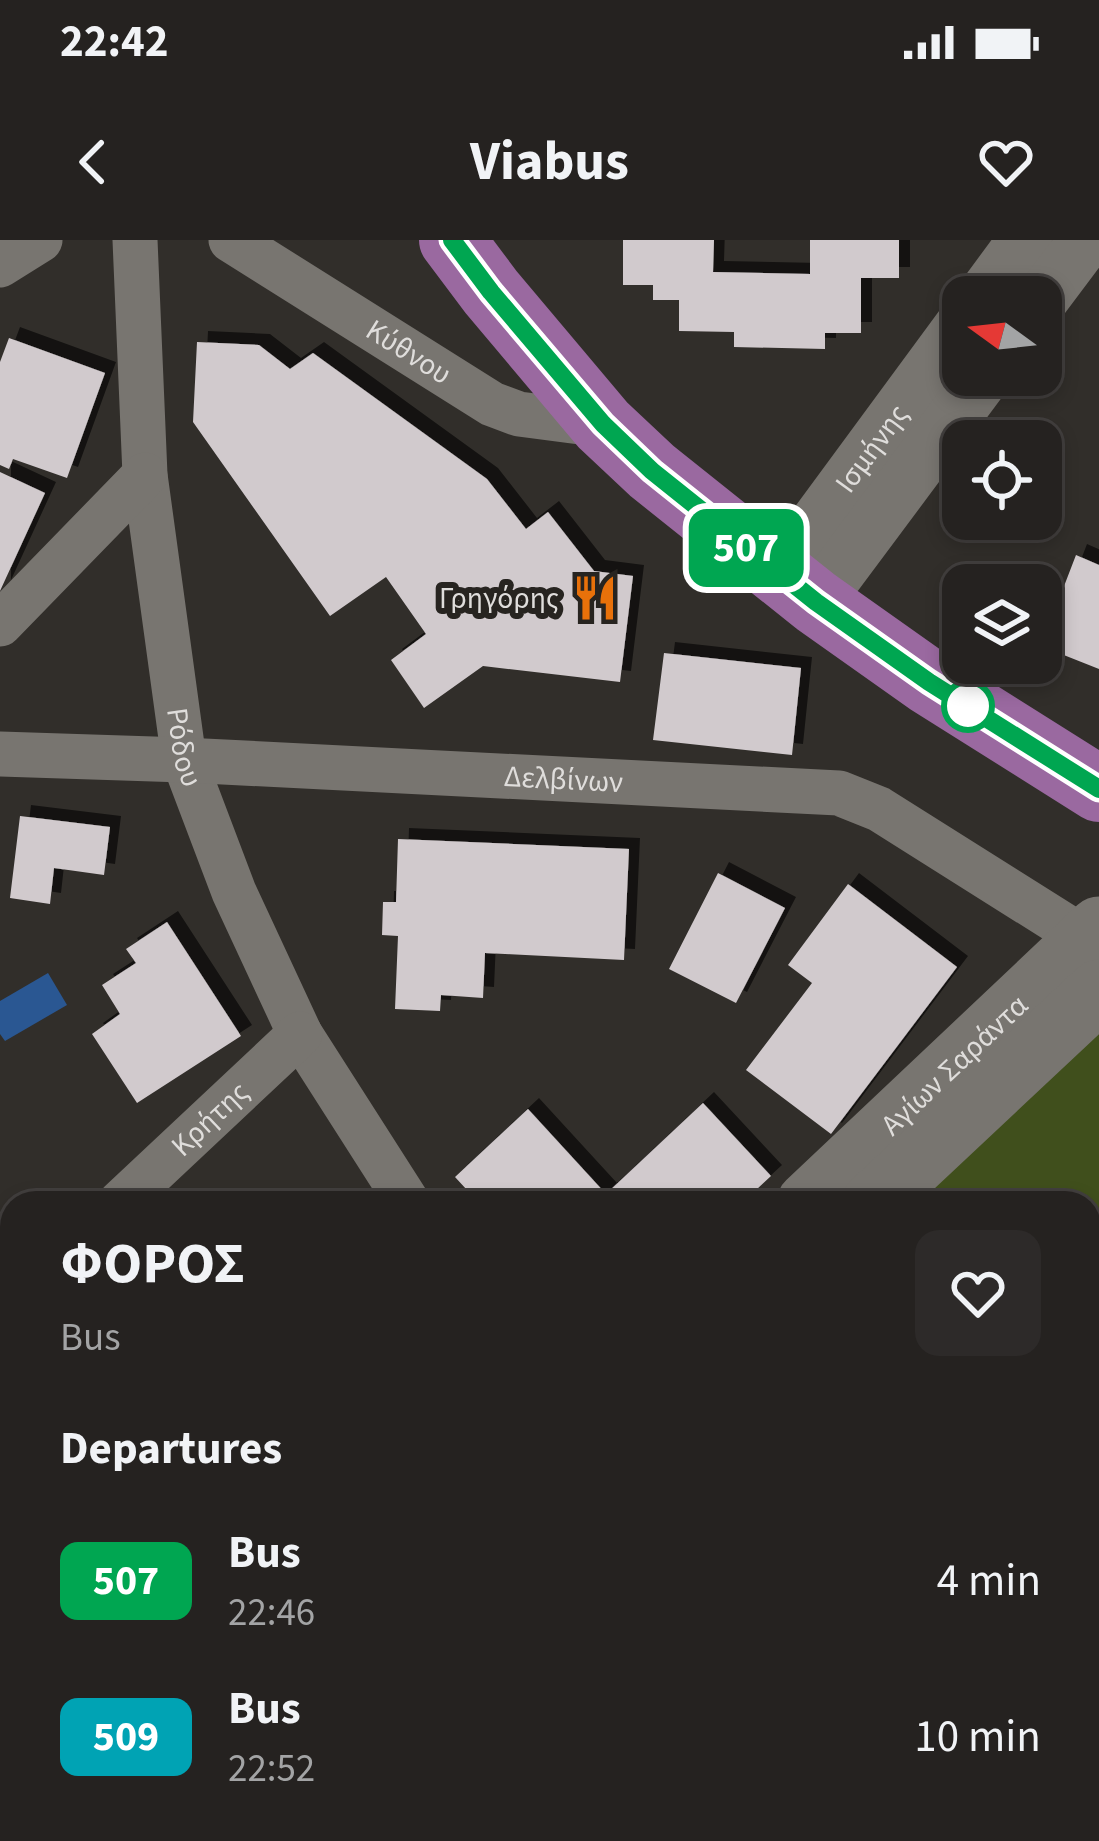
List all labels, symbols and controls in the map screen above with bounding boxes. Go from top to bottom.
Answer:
text: 22:42 [60,10,169,74]
text: Viabus [470,124,629,201]
icon: back [60,129,126,195]
icon: heart [973,129,1039,195]
north arrow [942,276,1062,396]
map controls [942,276,1062,684]
street label: Κύθνου [358,309,460,395]
street label: Ισμήνης [824,395,919,502]
button: locate [942,420,1062,540]
line badge: 507 [677,509,815,587]
text: 507 [713,518,779,578]
button: layers [942,564,1062,684]
restaurant icon: Γρηγόρης [570,573,620,623]
place label: Γρηγόρης [439,577,559,620]
unlabelled marker [943,681,993,731]
street label: Ρόδου [156,705,214,793]
street label: Δελβίνων [503,755,624,804]
street label: Αγίων Σαράντα [871,984,1038,1145]
street label: Κρήτης [161,1071,258,1166]
text: ΦΟΡΟΣ [60,1224,245,1305]
button: heart [915,1230,1041,1356]
text: Bus [60,1310,121,1366]
text: Departures [60,1417,282,1481]
text: Bus [228,1521,301,1585]
text: 4 min [937,1549,1041,1613]
text: 507 [93,1551,159,1611]
text: 22:46 [228,1585,315,1641]
text: Bus [228,1677,301,1741]
text: 10 min [914,1705,1041,1769]
text: 509 [93,1707,159,1767]
text: 22:52 [228,1741,315,1797]

